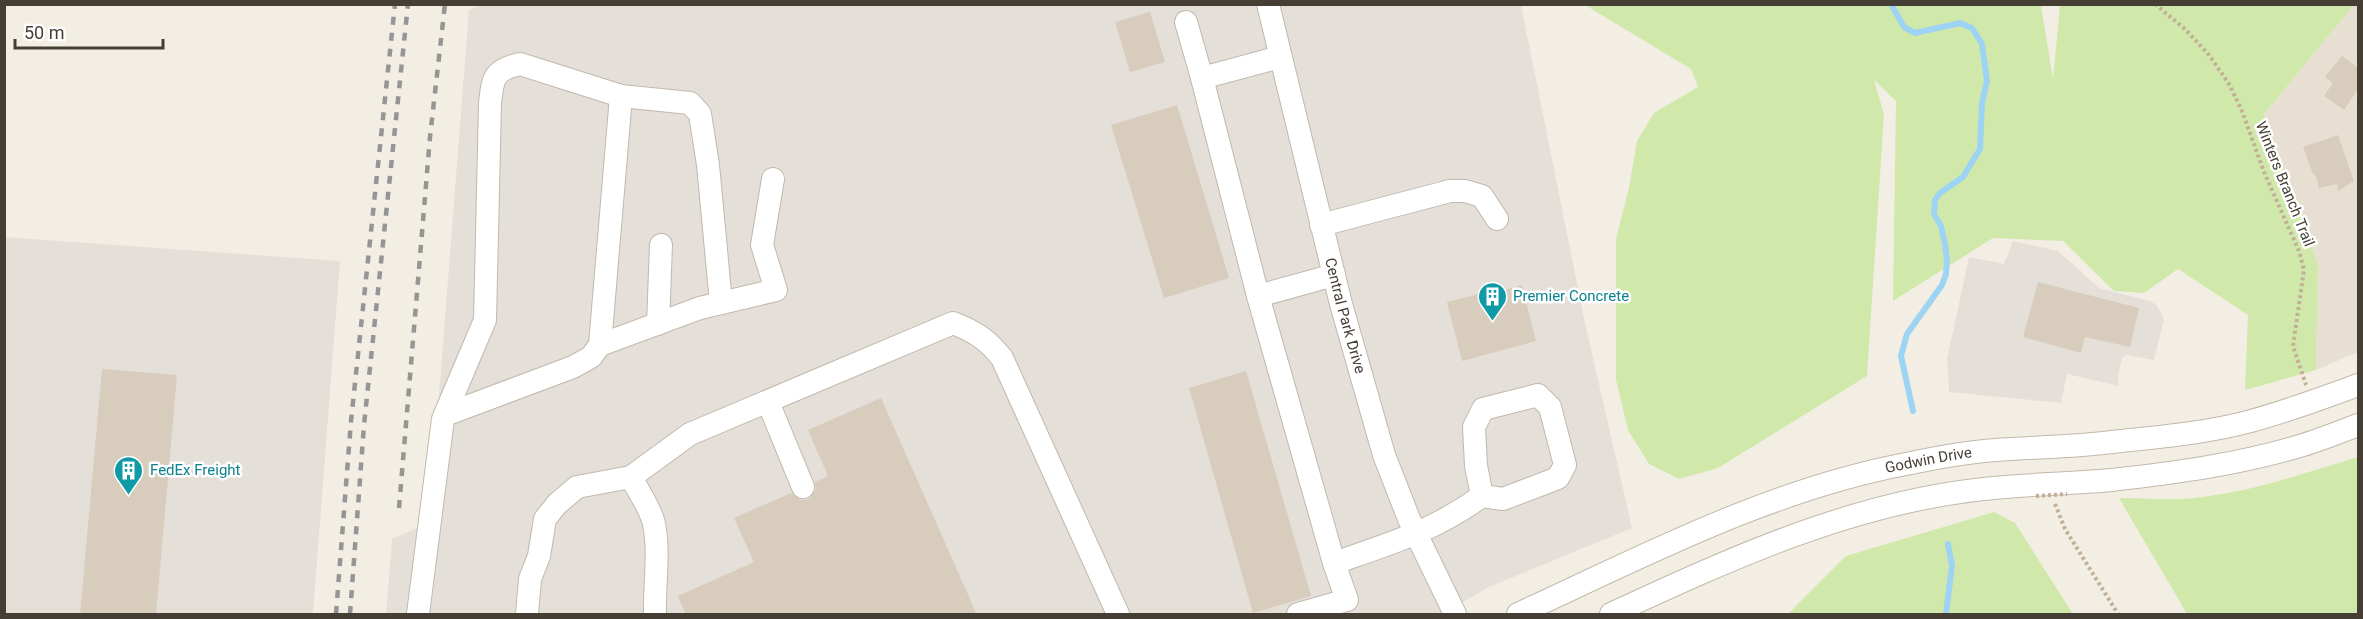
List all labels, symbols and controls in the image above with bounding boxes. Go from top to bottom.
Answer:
scale bar [15,12,164,50]
text: 50 m [24,22,64,43]
street label: Winters Branch Trail [2252,119,2318,249]
street label: Central Park Drive [1321,256,1369,376]
building icon: Premier Concrete [1476,280,1508,322]
place label: Premier Concrete [1513,287,1629,305]
street label: Godwin Drive [1883,443,1973,477]
building icon: FedEx Freight [113,454,145,496]
place label: FedEx Freight [150,461,241,479]

